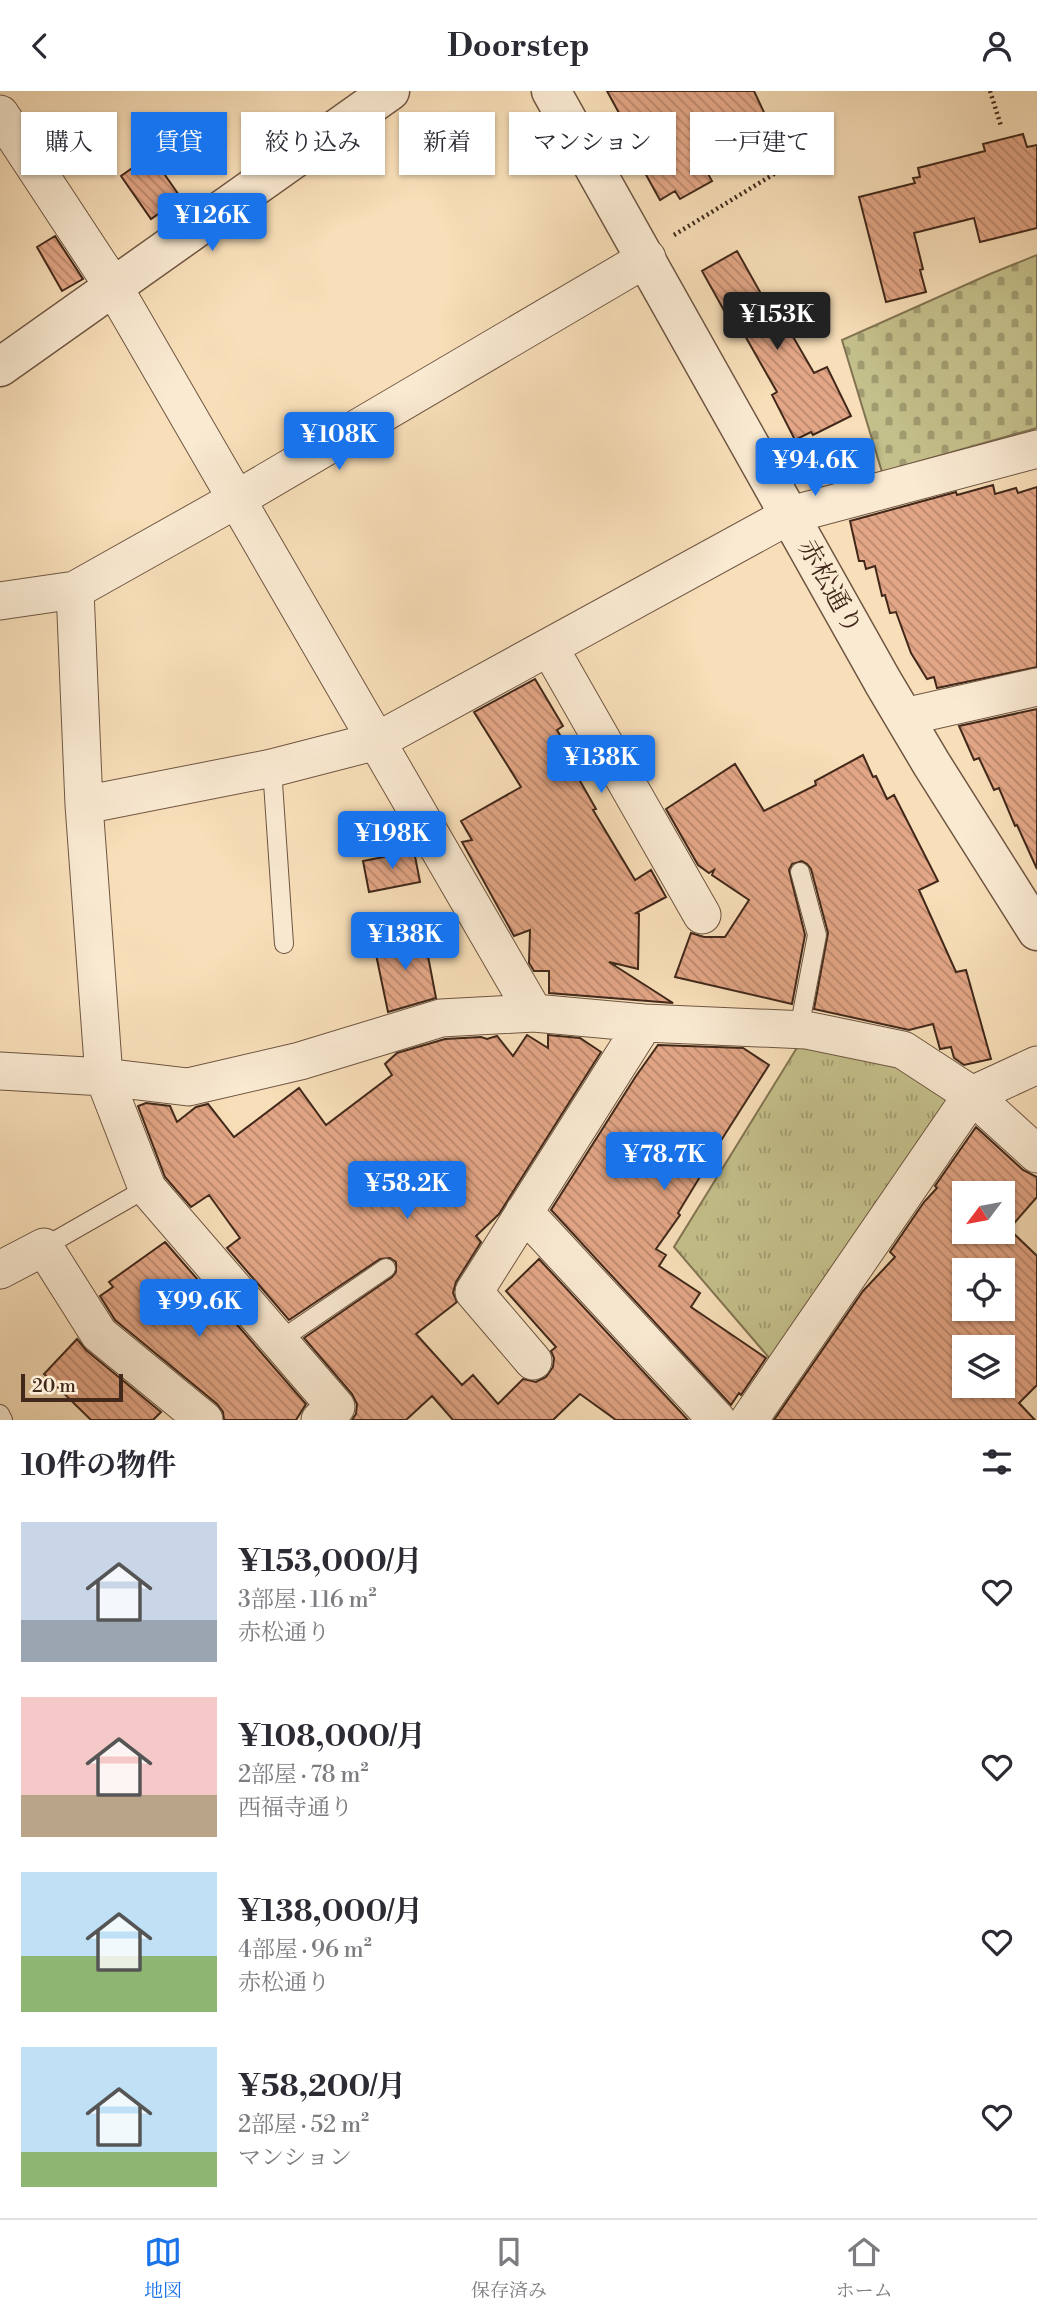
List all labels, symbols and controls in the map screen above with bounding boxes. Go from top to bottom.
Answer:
text: Doorstep [447,26,590,66]
icon: back [21,27,59,65]
icon: person [978,27,1016,65]
chip: 購入 [21,112,117,175]
chip: 賃貸 [131,112,227,175]
chip: 絞り込み [241,112,385,175]
chip: 新着 [399,112,495,175]
chip: マンション [509,112,676,175]
chip: 一戸建て [690,112,834,175]
pin: ¥126K [163,193,261,253]
text: ¥126K [174,202,250,230]
pin: ¥153K [728,293,826,352]
text: ¥153K [739,301,815,329]
pin: ¥108K [290,413,388,472]
text: ¥108K [300,421,378,449]
pin: ¥94.6K [758,439,872,498]
text: ¥94.6K [772,447,858,475]
street label: 赤松通り [791,534,869,640]
pin: ¥138K [552,735,650,795]
text: ¥138K [563,744,639,772]
pin: ¥198K [343,811,441,871]
text: ¥198K [354,820,430,848]
pin: ¥138K [356,913,454,972]
text: ¥138K [367,921,443,949]
pin: ¥78.7K [607,1133,721,1192]
text: ¥78.7K [622,1141,706,1169]
pin: ¥58.2K [350,1161,464,1221]
text: ¥58.2K [364,1170,450,1198]
north arrow [952,1181,1015,1244]
map controls [952,1181,1015,1398]
button: locate [952,1258,1015,1321]
pin: ¥99.6K [142,1279,256,1339]
text: ¥99.6K [156,1288,242,1316]
button: layers [952,1335,1015,1398]
scale bar [21,1371,122,1403]
text: 20 m [32,1374,76,1398]
icon: filters [978,1443,1016,1481]
text: 10件の物件 [21,1447,176,1485]
text: ¥153,000/月 [238,1543,422,1581]
icon: home [77,1550,161,1634]
icon: heart [978,1573,1016,1611]
text: 3部屋 · 116 m² [238,1586,377,1614]
text: 赤松通り [238,1619,330,1647]
text: ¥108,000/月 [238,1718,426,1756]
icon: home [77,1725,161,1809]
icon: heart [978,1748,1016,1786]
text: 2部屋 · 78 m² [238,1761,369,1789]
text: 西福寺通り [238,1794,353,1822]
text: ¥138,000/月 [238,1893,423,1931]
icon: home [77,1900,161,1984]
icon: heart [978,1923,1016,1961]
text: 4部屋 · 96 m² [238,1936,372,1964]
text: 赤松通り [238,1969,330,1997]
text: ¥58,200/月 [238,2068,406,2106]
icon: home [77,2075,161,2159]
icon: heart [978,2098,1016,2136]
text: 2部屋 · 52 m² [238,2111,369,2139]
text: マンション [238,2144,352,2172]
tab: 地図 [144,2233,182,2303]
tab: 保存済み [471,2233,547,2303]
tab: ホーム [836,2233,893,2303]

